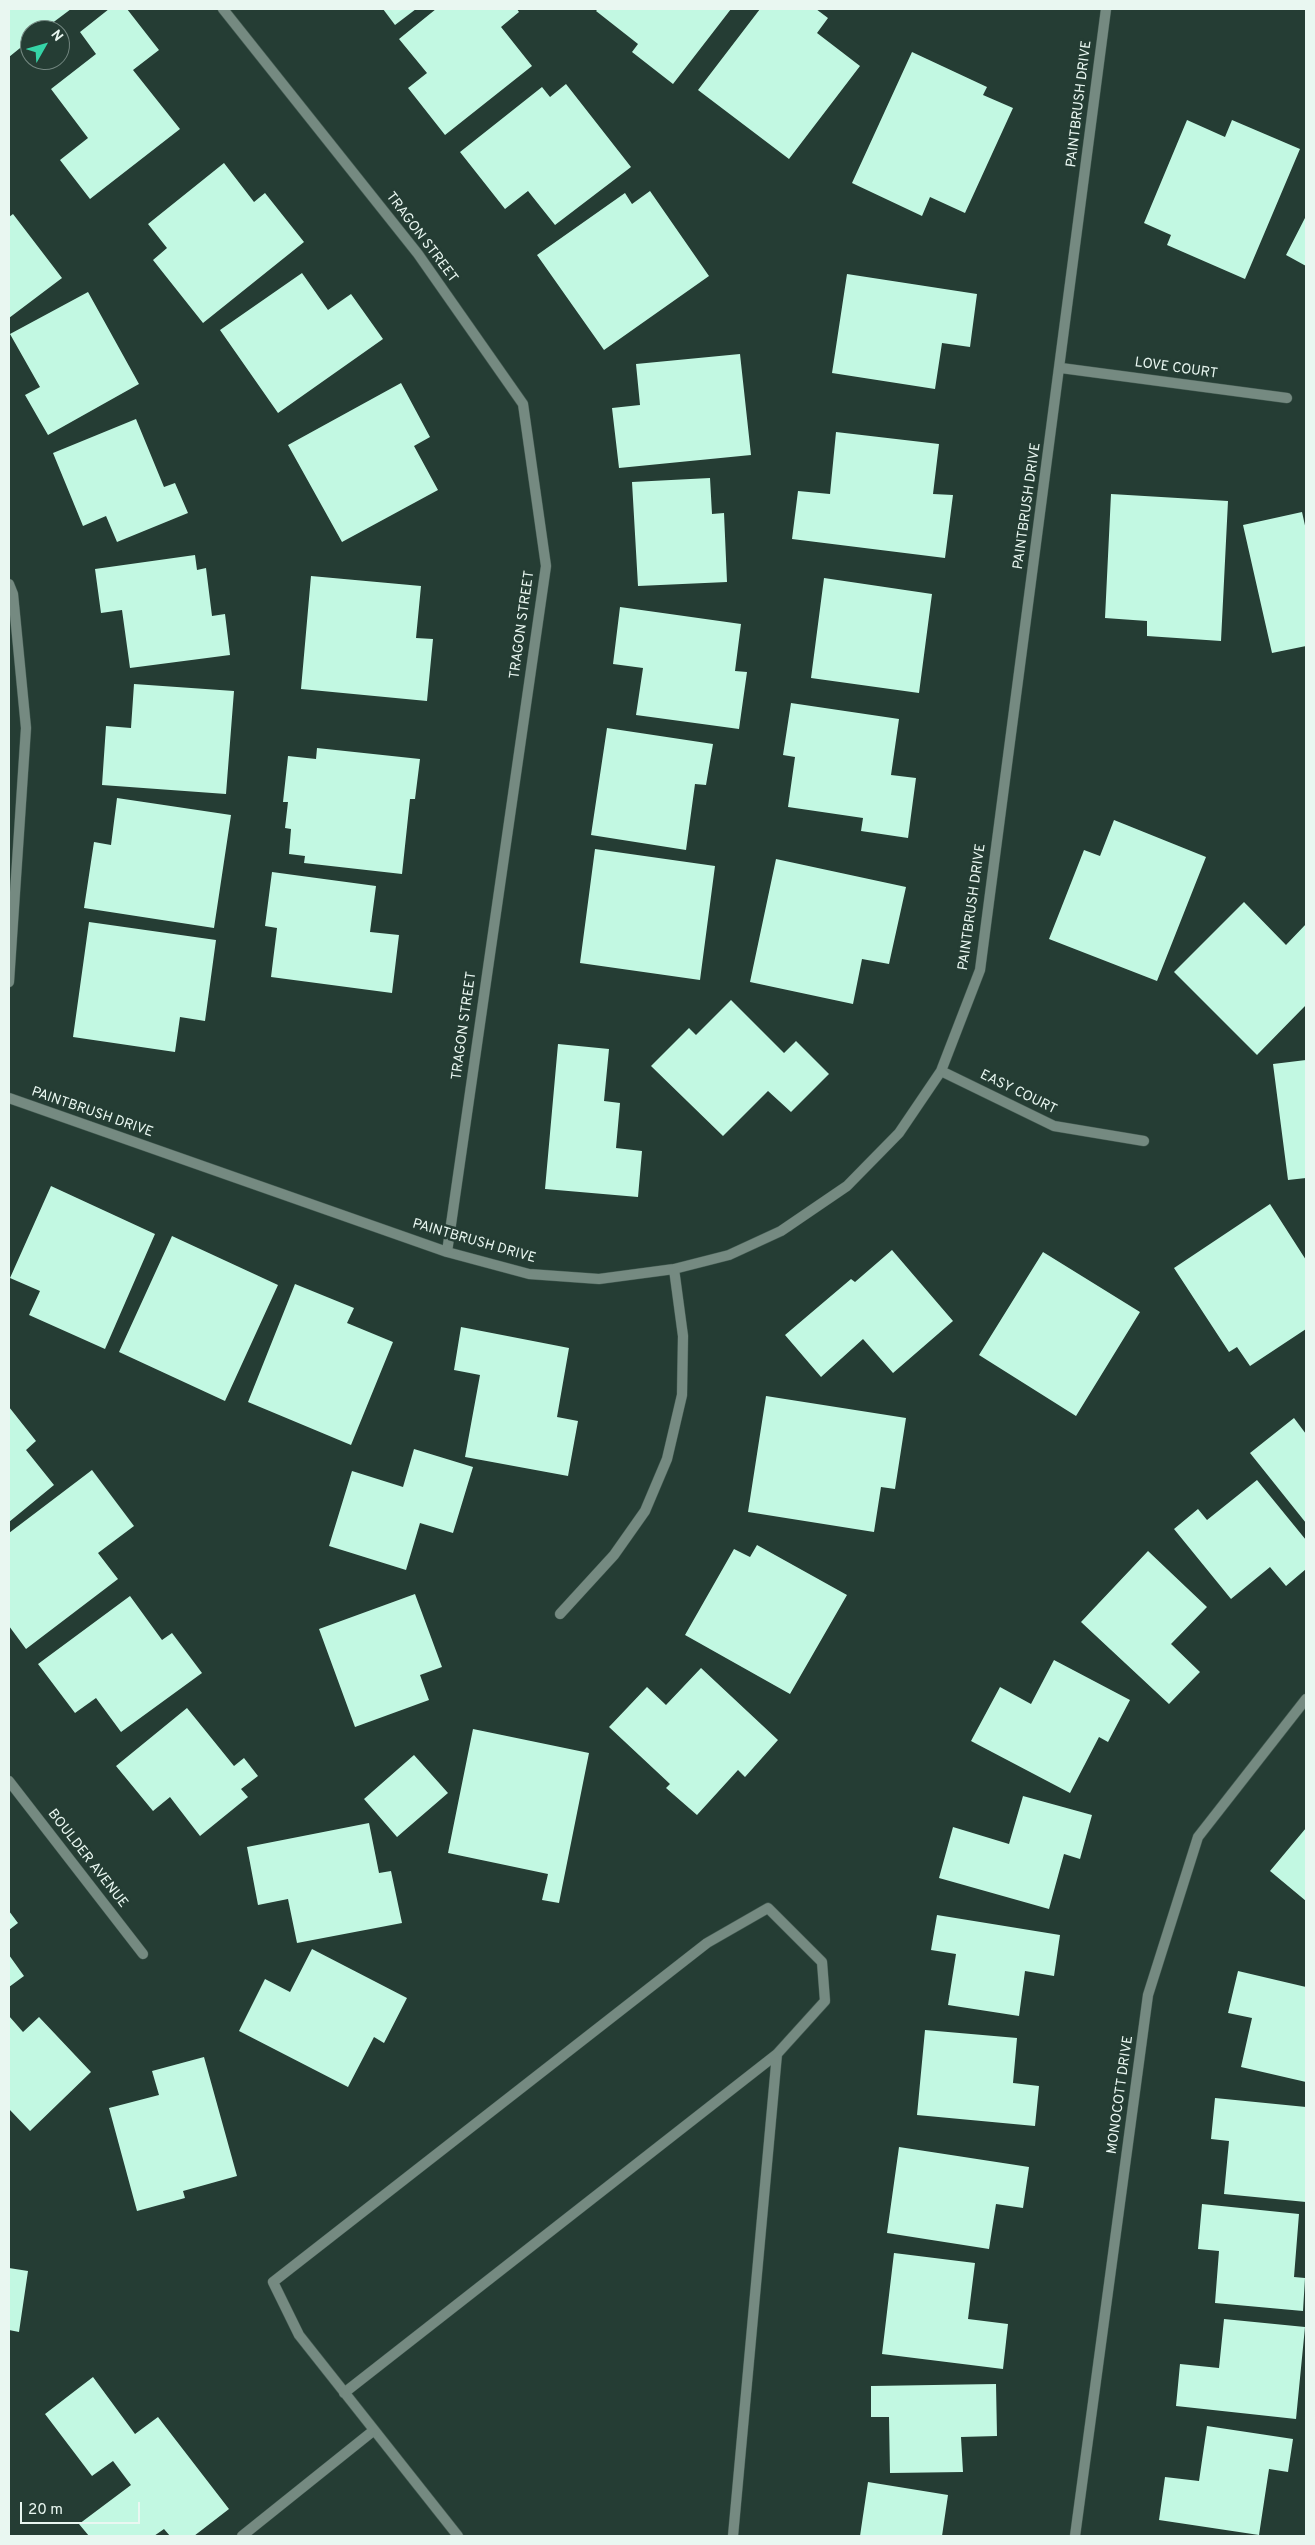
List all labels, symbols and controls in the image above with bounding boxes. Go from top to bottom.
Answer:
north arrow [20,20,70,70]
text: N [47,27,66,45]
street label: PAINTBRUSH DRIVE [1064,40,1096,168]
street label: TRAGON STREET [381,189,461,287]
street label: LOVE COURT [1133,355,1219,383]
street label: PAINTBRUSH DRIVE [1011,442,1045,570]
street label: TRAGON STREET [507,570,539,680]
street label: PAINTBRUSH DRIVE [956,843,990,971]
street label: TRAGON STREET [449,971,481,1081]
street label: EASY COURT [977,1067,1059,1119]
street label: PAINTBRUSH DRIVE [29,1084,155,1142]
street label: PAINTBRUSH DRIVE [410,1216,538,1268]
street label: BOULDER AVENUE [43,1806,131,1912]
street label: MONOCOTT DRIVE [1104,2035,1138,2155]
scale bar [22,2492,142,2524]
text: 20 m [28,2501,63,2520]

